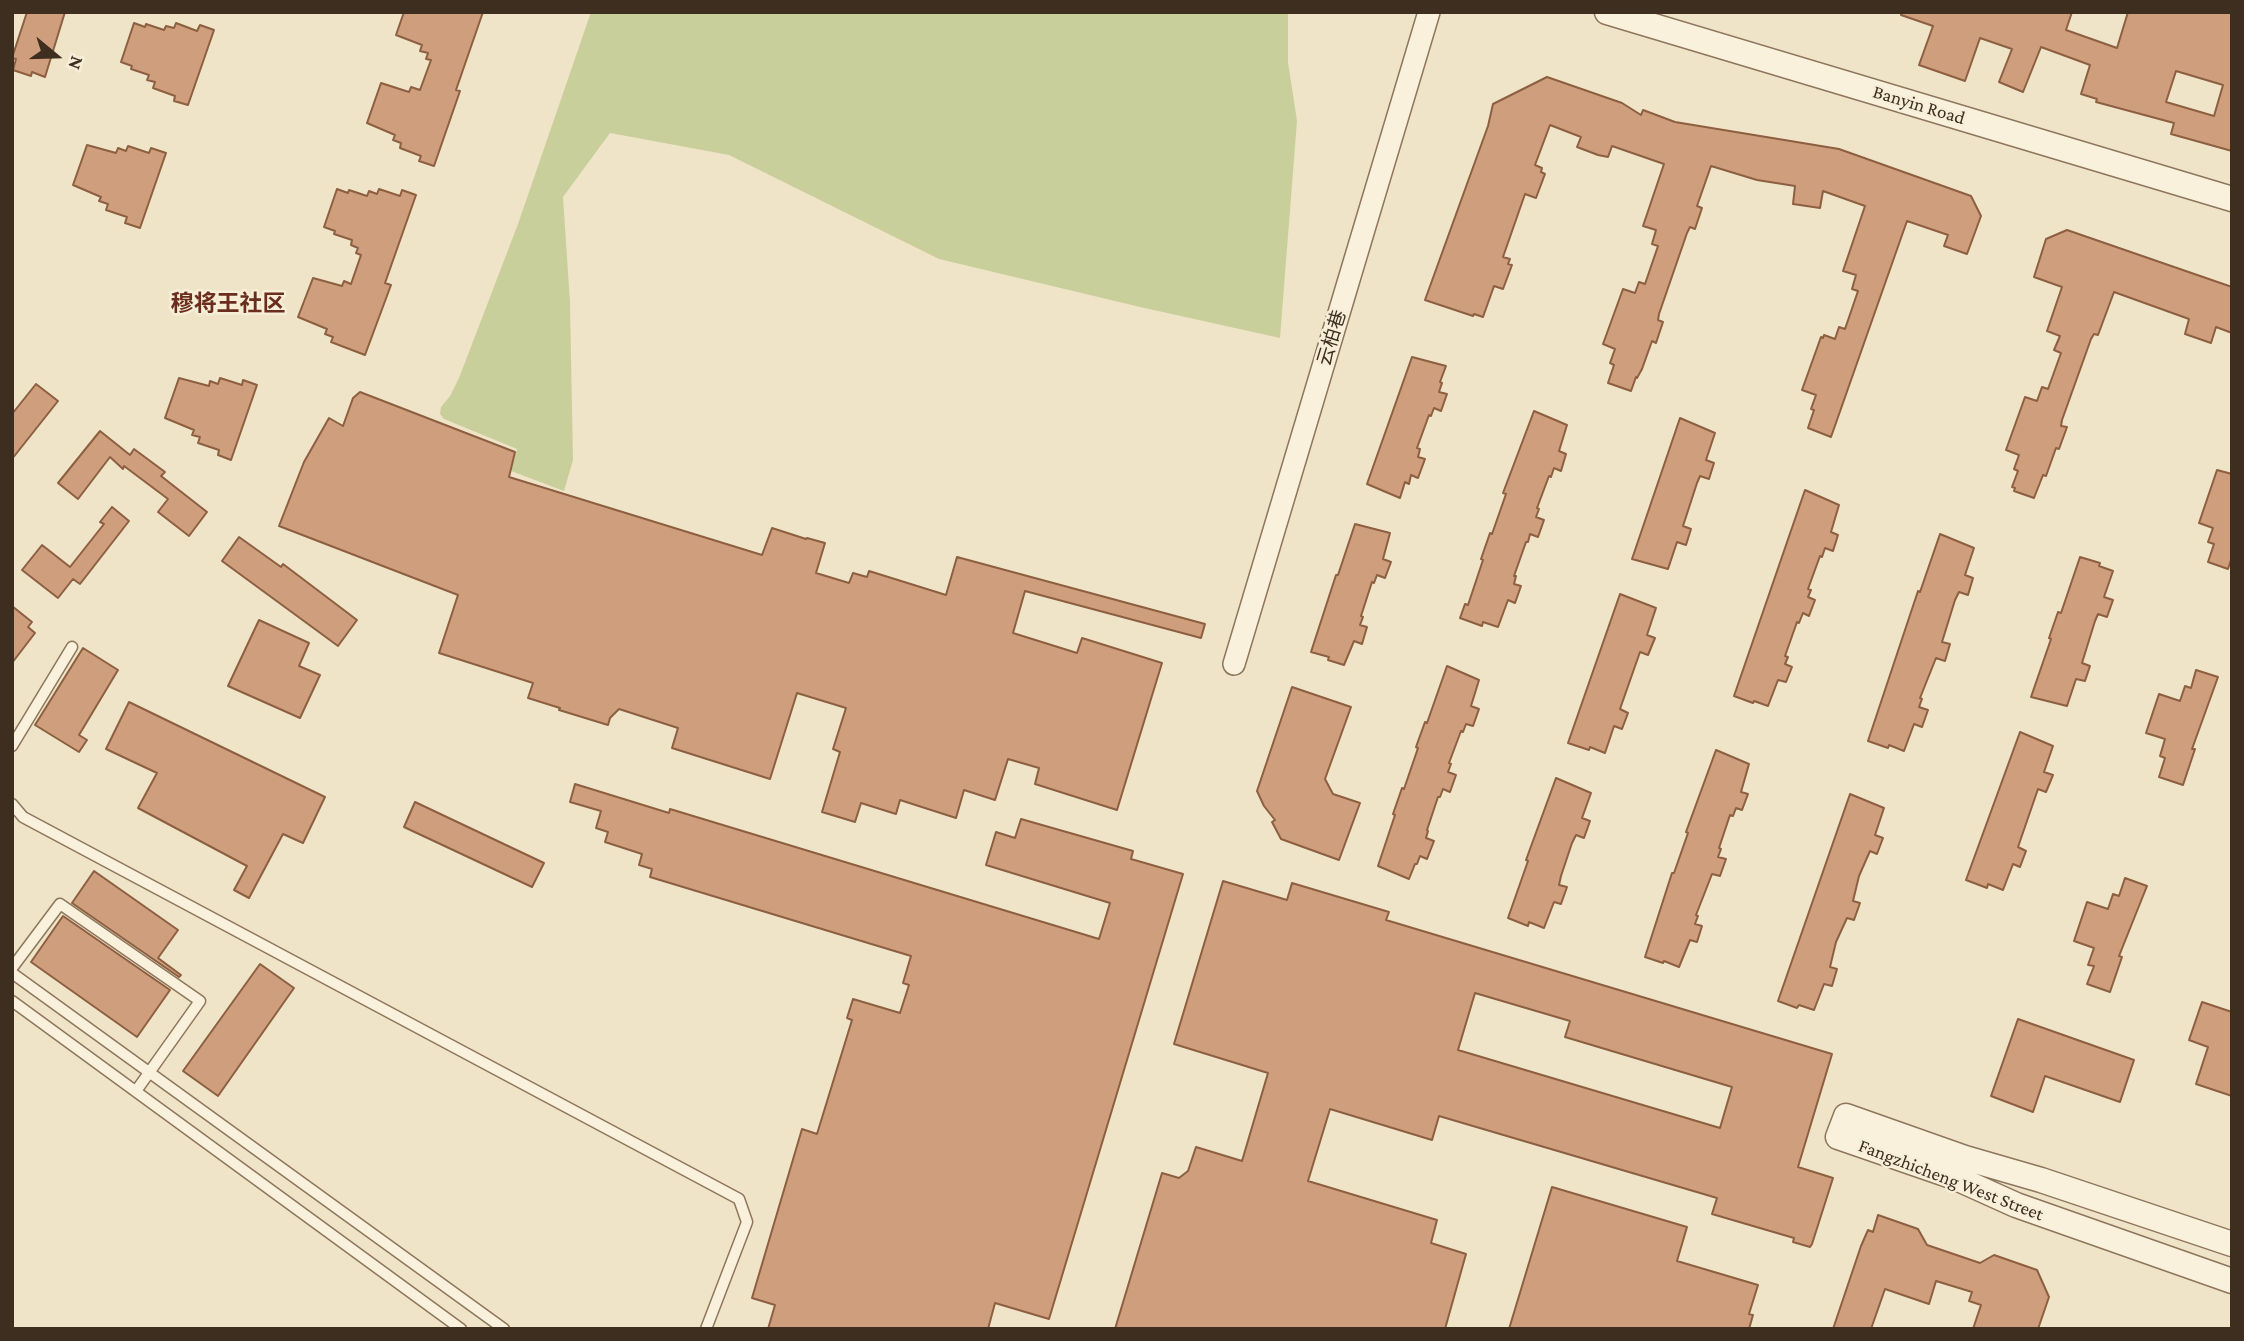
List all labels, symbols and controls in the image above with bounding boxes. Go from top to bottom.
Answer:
north arrow [21,21,91,91]
text: N [64,53,88,73]
street label: Banyin Road [1870,80,1968,130]
district label: 穆将王社区 [171,290,285,318]
street label: 云柏巷 [1313,307,1351,369]
street label: Fangzhicheng West Street [1855,1134,2047,1226]

